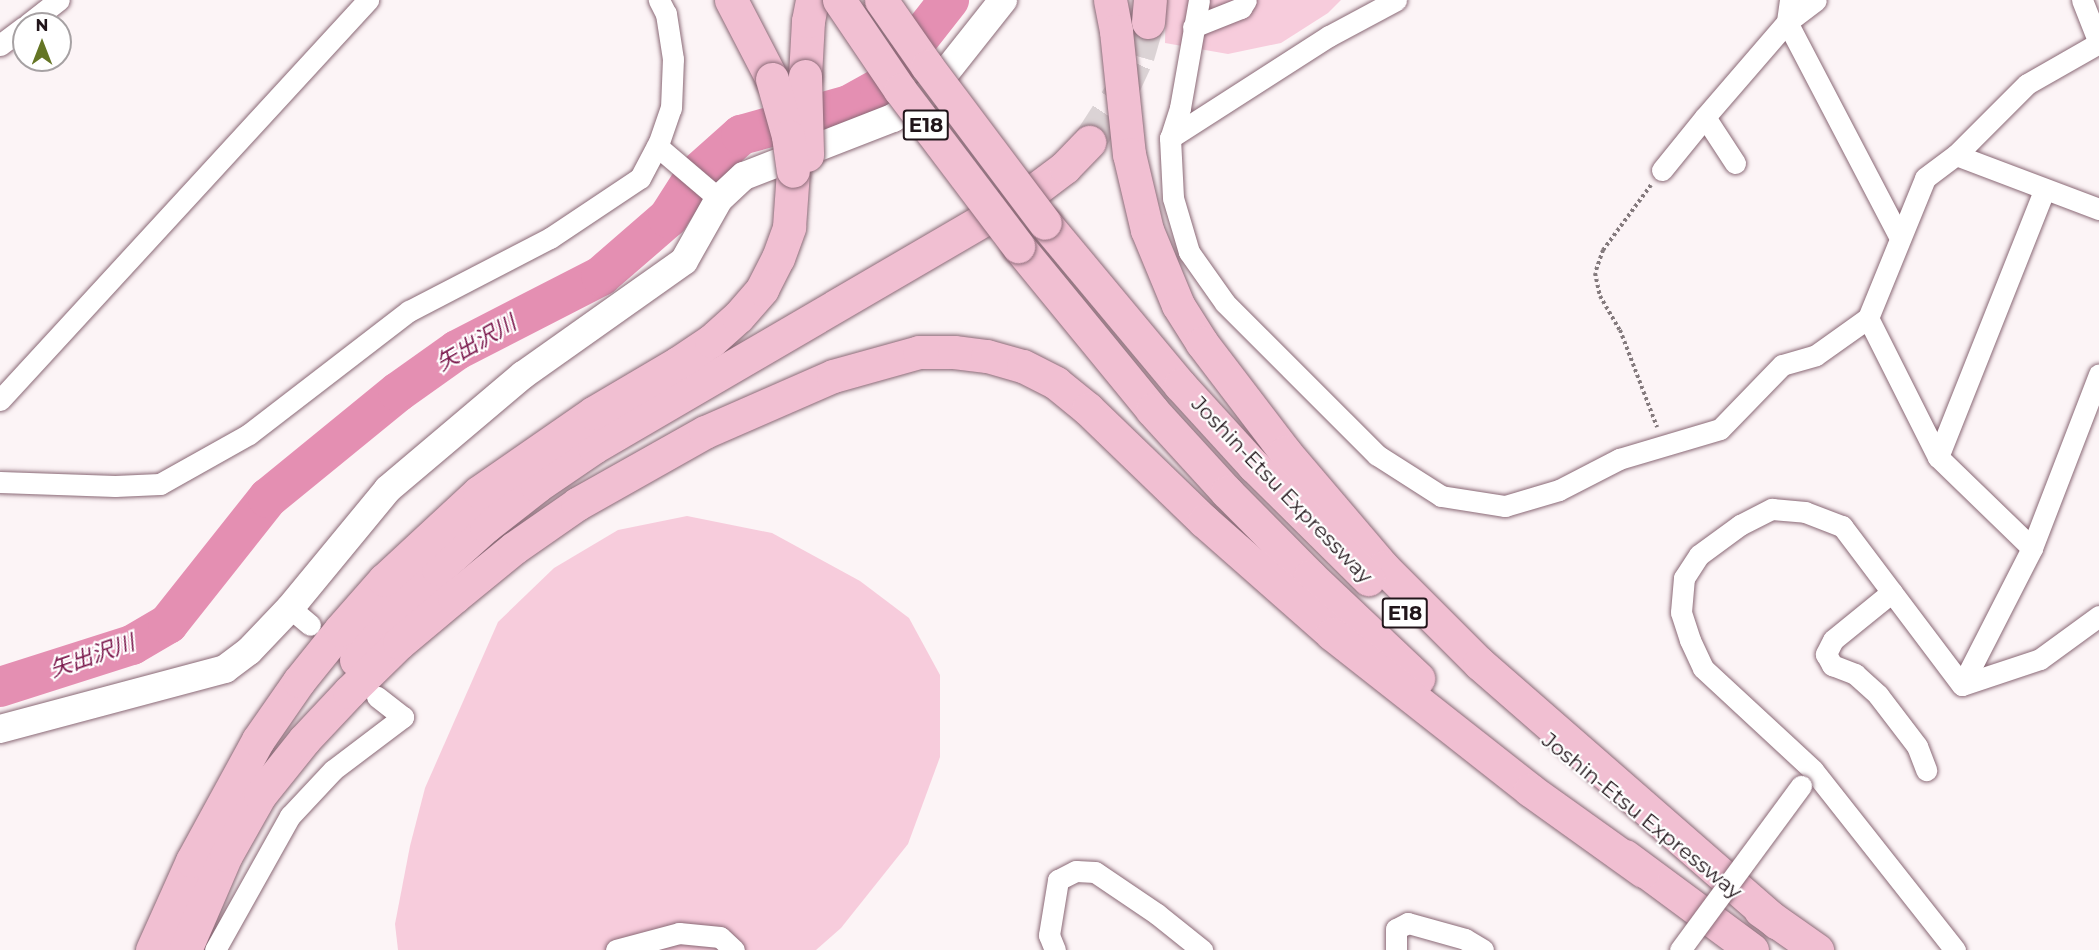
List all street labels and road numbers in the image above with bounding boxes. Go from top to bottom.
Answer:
road number: E18 [902,108,950,142]
street label: Joshin-Etsu Expressway [1186,391,1378,589]
road number: E18 [1381,596,1429,630]
street label: Joshin-Etsu Expressway [1537,728,1747,904]

